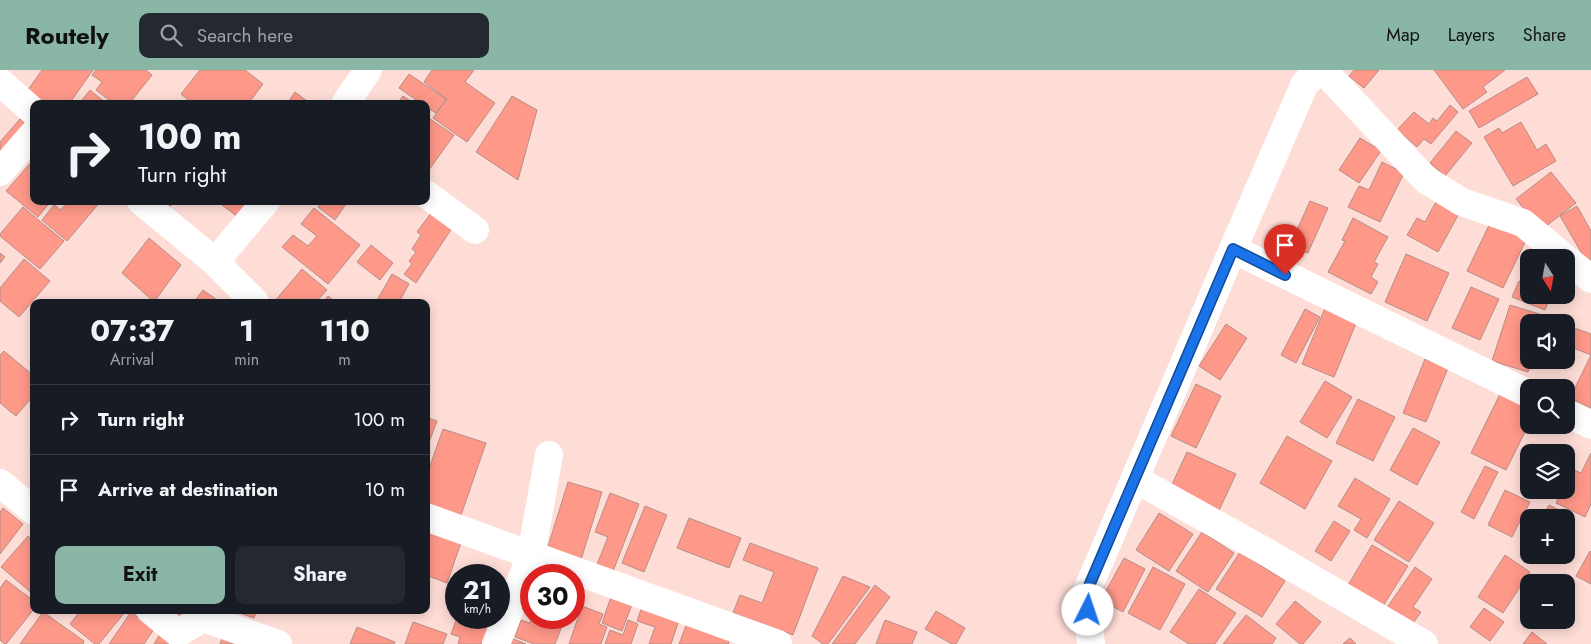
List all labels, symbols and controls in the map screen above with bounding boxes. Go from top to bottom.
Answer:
search box [139,13,489,58]
text: Routely [25,18,109,53]
icon: search [157,21,185,49]
text: Search here [197,22,293,49]
text: Map [1386,22,1420,48]
text: Layers [1448,22,1495,48]
text: Share [1523,22,1566,48]
text: 100 m [138,112,241,162]
icon: right [55,120,120,185]
text: Turn right [138,158,226,190]
pin [1264,224,1306,275]
icon: arrive [1271,231,1299,259]
north arrow [1520,249,1575,304]
map controls [1520,249,1575,629]
text: 07:37 [90,309,174,352]
text: 1 [239,309,254,352]
text: 110 [319,309,370,352]
button: sound [1520,314,1575,369]
text: Arrival [110,348,154,371]
text: min [234,348,259,371]
text: m [338,348,351,371]
button: search [1520,379,1575,434]
icon: right [55,406,83,434]
text: Turn right [98,406,184,433]
text: 100 m [353,406,405,433]
button: layers [1520,444,1575,499]
icon: arrive [55,476,83,504]
text: Arrive at destination [98,476,278,503]
text: 10 m [365,476,405,503]
button: + [1520,509,1575,564]
button: Exit [55,546,225,604]
button: Share [235,546,405,604]
speed limit sign: 30 [520,564,585,629]
text: 21 [463,572,492,608]
button: − [1520,574,1575,629]
position arrow [1061,583,1113,635]
text: km/h [464,600,491,618]

